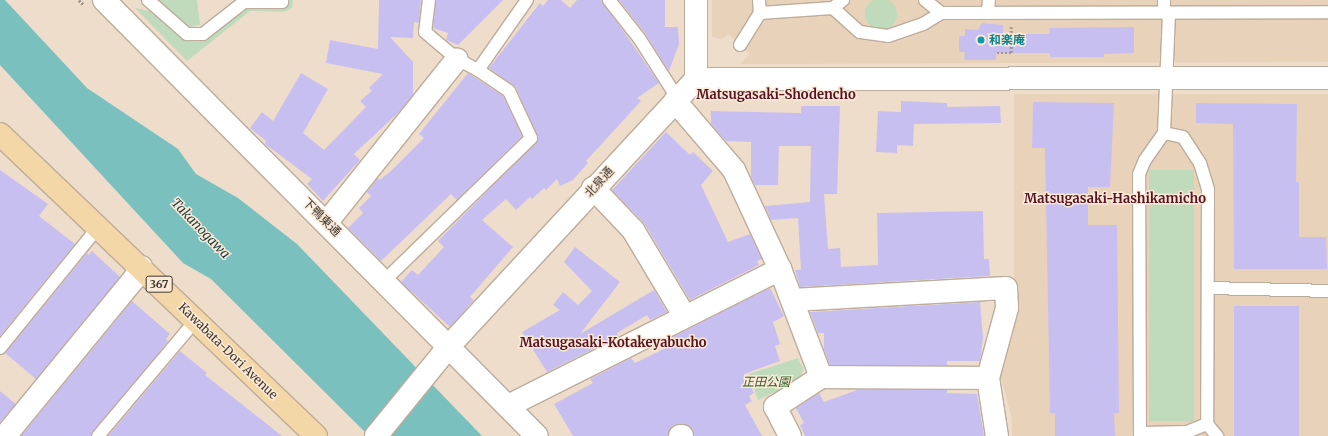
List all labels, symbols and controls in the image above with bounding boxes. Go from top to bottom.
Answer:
place label: 和楽庵 [989,33,1025,47]
marker: 和楽庵 [976,35,986,45]
district label: Matsugasaki-Shodencho [696,87,856,103]
street label: 北泉通 [581,164,617,200]
district label: Matsugasaki-Hashikamicho [1024,191,1206,207]
street label: 下鴨東通 [300,195,344,239]
water label: Takanogawa [167,196,233,262]
road number: 367 [145,275,173,293]
street label: Kawabata-Dori Avenue [176,300,280,402]
district label: Matsugasaki-Kotakeyabucho [519,335,707,351]
park label: 正田公園 [742,375,790,389]

